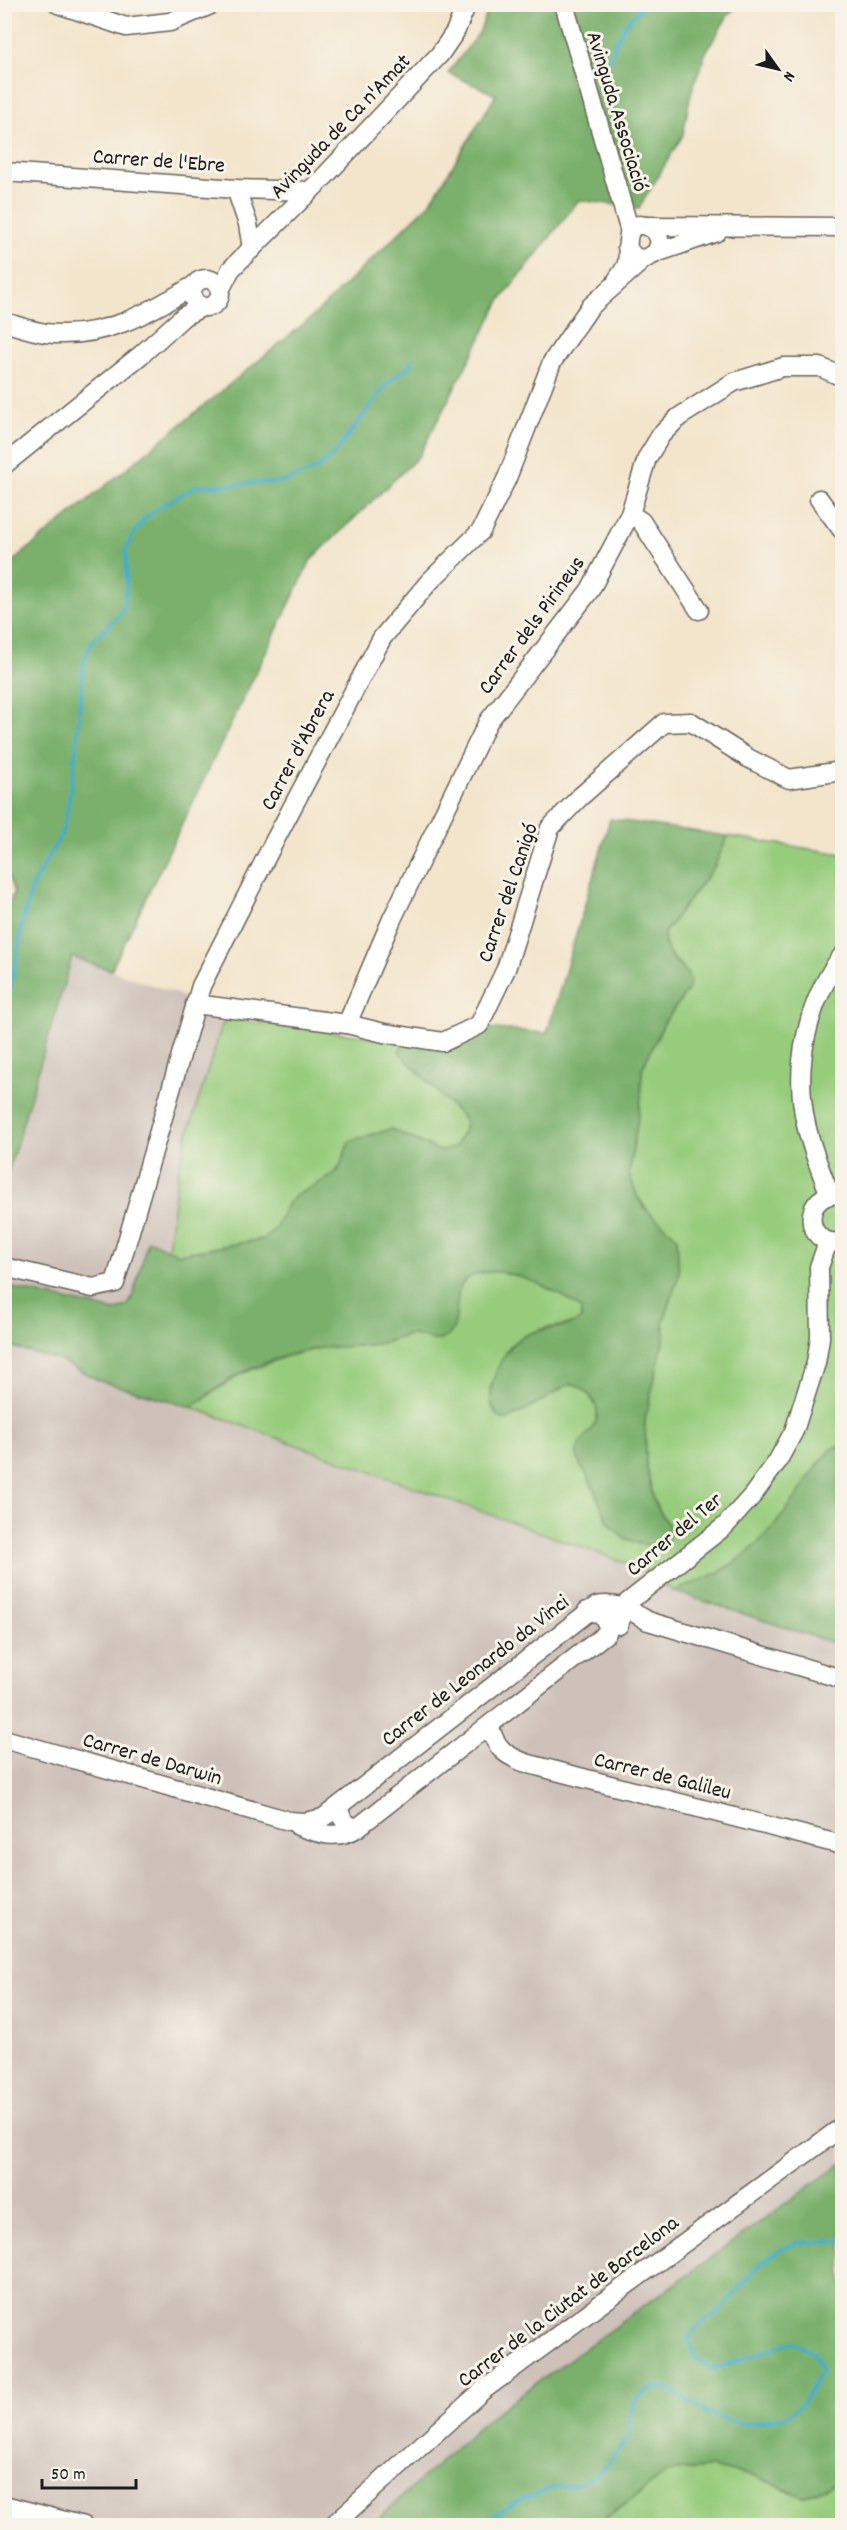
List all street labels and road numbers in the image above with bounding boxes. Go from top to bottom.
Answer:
street label: Avinguda Associació [577,28,655,196]
street label: Avinguda de Ca n'Amat [264,48,419,207]
street label: Carrer de l'Ebre [92,142,226,183]
street label: Carrer dels Pirineus [472,550,594,702]
street label: Carrer d'Abrera [254,684,344,817]
street label: Carrer del Canigó [471,819,548,967]
street label: Carrer del Ter [620,1486,731,1585]
street label: Carrer de Leonardo da Vinci [376,1588,577,1755]
street label: Carrer de Darwin [79,1726,225,1795]
street label: Carrer de Galileu [590,1745,734,1809]
street label: Carrer de la Ciutat de Barcelona [452,2209,687,2396]

